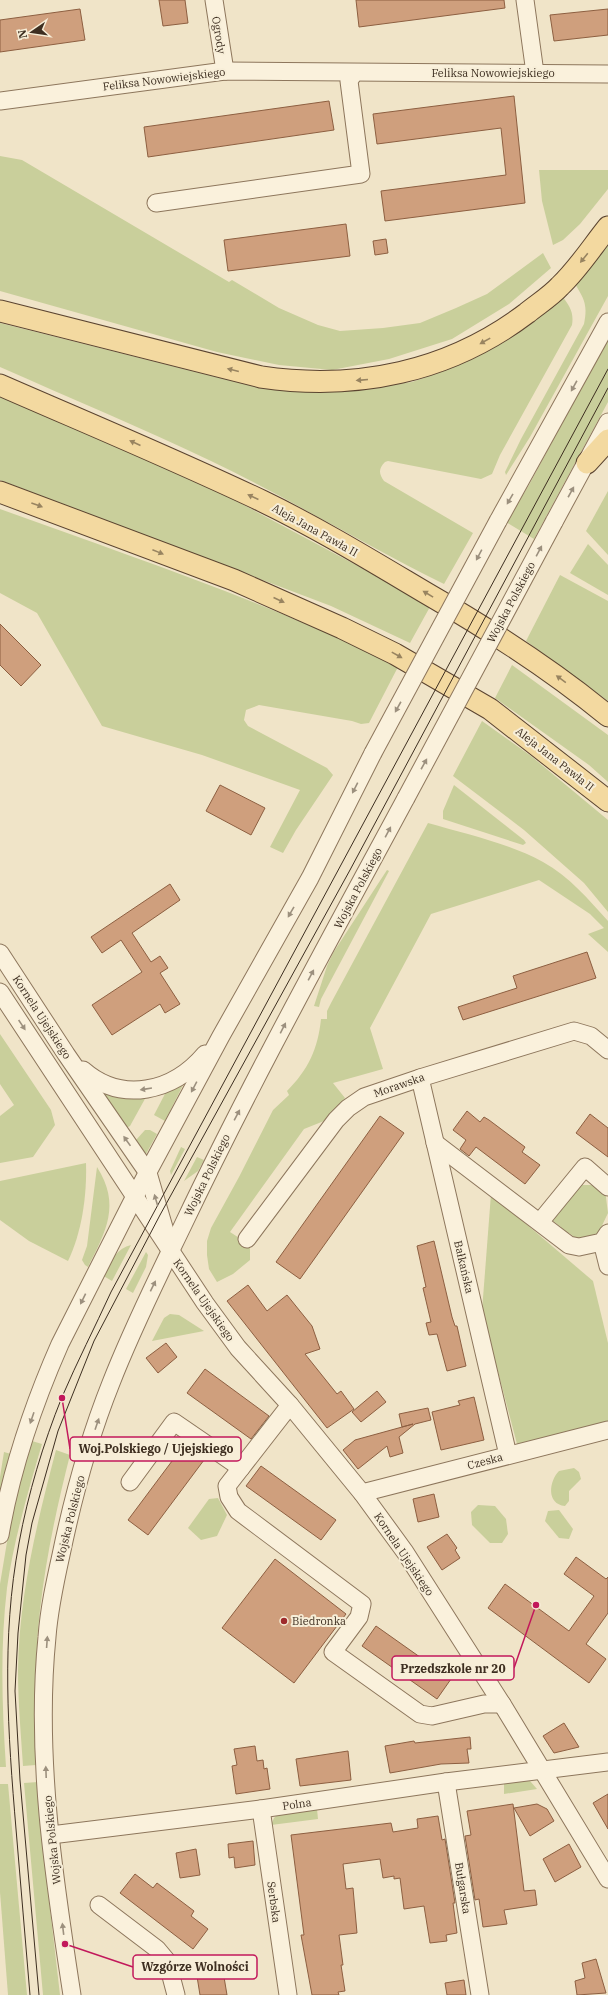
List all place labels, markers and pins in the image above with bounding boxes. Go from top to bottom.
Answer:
callout: Woj.Polskiego / Ujejskiego [70,1437,241,1461]
place label: Biedronka [292,1614,346,1628]
marker: Biedronka [279,1616,289,1626]
callout: Przedszkole nr 20 [392,1656,514,1680]
callout: Wzgórze Wolności [133,1955,257,1979]

